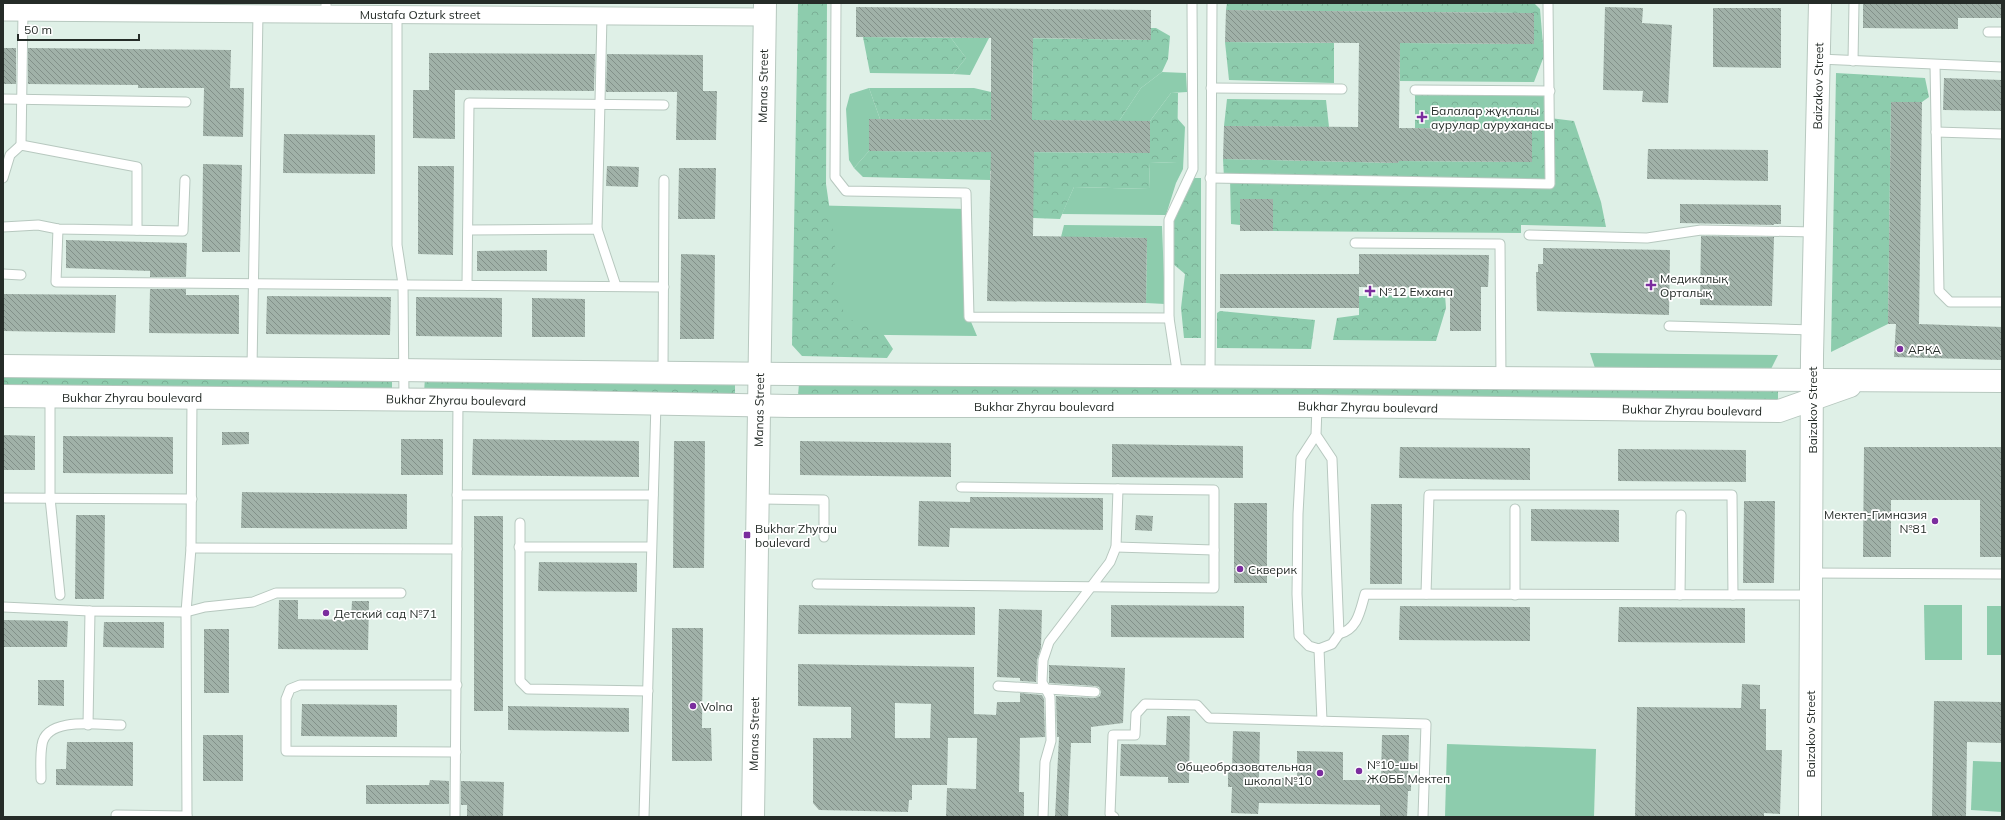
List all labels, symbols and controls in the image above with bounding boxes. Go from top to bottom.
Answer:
street label: Mustafa Ozturk street [360,7,480,22]
scale bar [18,16,139,42]
text: 50 m [24,22,52,37]
street label: Baizakov Street [1810,42,1826,130]
street label: Manas Street [755,49,771,123]
place label: Балалар жұқпалы аурулар ауруханасы [1431,103,1554,132]
marker: Балалар жұқпалы аурулар ауруханасы [1416,111,1428,123]
place label: Медикалық Орталық [1660,271,1728,300]
marker: Медикалық Орталық [1645,279,1657,291]
place label: №12 Емхана [1379,284,1453,299]
marker: №12 Емхана [1364,285,1376,297]
place label: АРКА [1908,342,1941,357]
marker: АРКА [1895,344,1905,354]
street label: Baizakov Street [1805,366,1820,454]
street label: Manas Street [751,373,767,447]
street label: Bukhar Zhyrau boulevard [62,390,202,405]
street label: Bukhar Zhyrau boulevard [386,391,526,409]
street label: Bukhar Zhyrau boulevard [1298,398,1438,416]
street label: Bukhar Zhyrau boulevard [974,399,1114,414]
street label: Bukhar Zhyrau boulevard [1622,401,1762,419]
place label: Мектеп-Гимназия №81 [1824,507,1927,536]
marker: Мектеп-Гимназия №81 [1930,516,1940,526]
place label: Bukhar Zhyrau boulevard [755,521,837,550]
marker: Bukhar Zhyrau boulevard [742,530,752,540]
place label: Скверик [1248,562,1297,577]
marker: Скверик [1235,564,1245,574]
place label: Детский сад №71 [334,606,437,621]
marker: Детский сад №71 [321,608,331,618]
street label: Baizakov Street [1803,690,1818,778]
street label: Manas Street [746,697,762,771]
place label: Volna [701,699,733,714]
marker: Volna [688,701,698,711]
place label: №10-шы ЖОББ Мектеп [1367,757,1450,786]
place label: Общеобразовательная школа №10 [1177,759,1312,788]
marker: №10-шы ЖОББ Мектеп [1354,766,1364,776]
marker: Общеобразовательная школа №10 [1315,768,1325,778]

